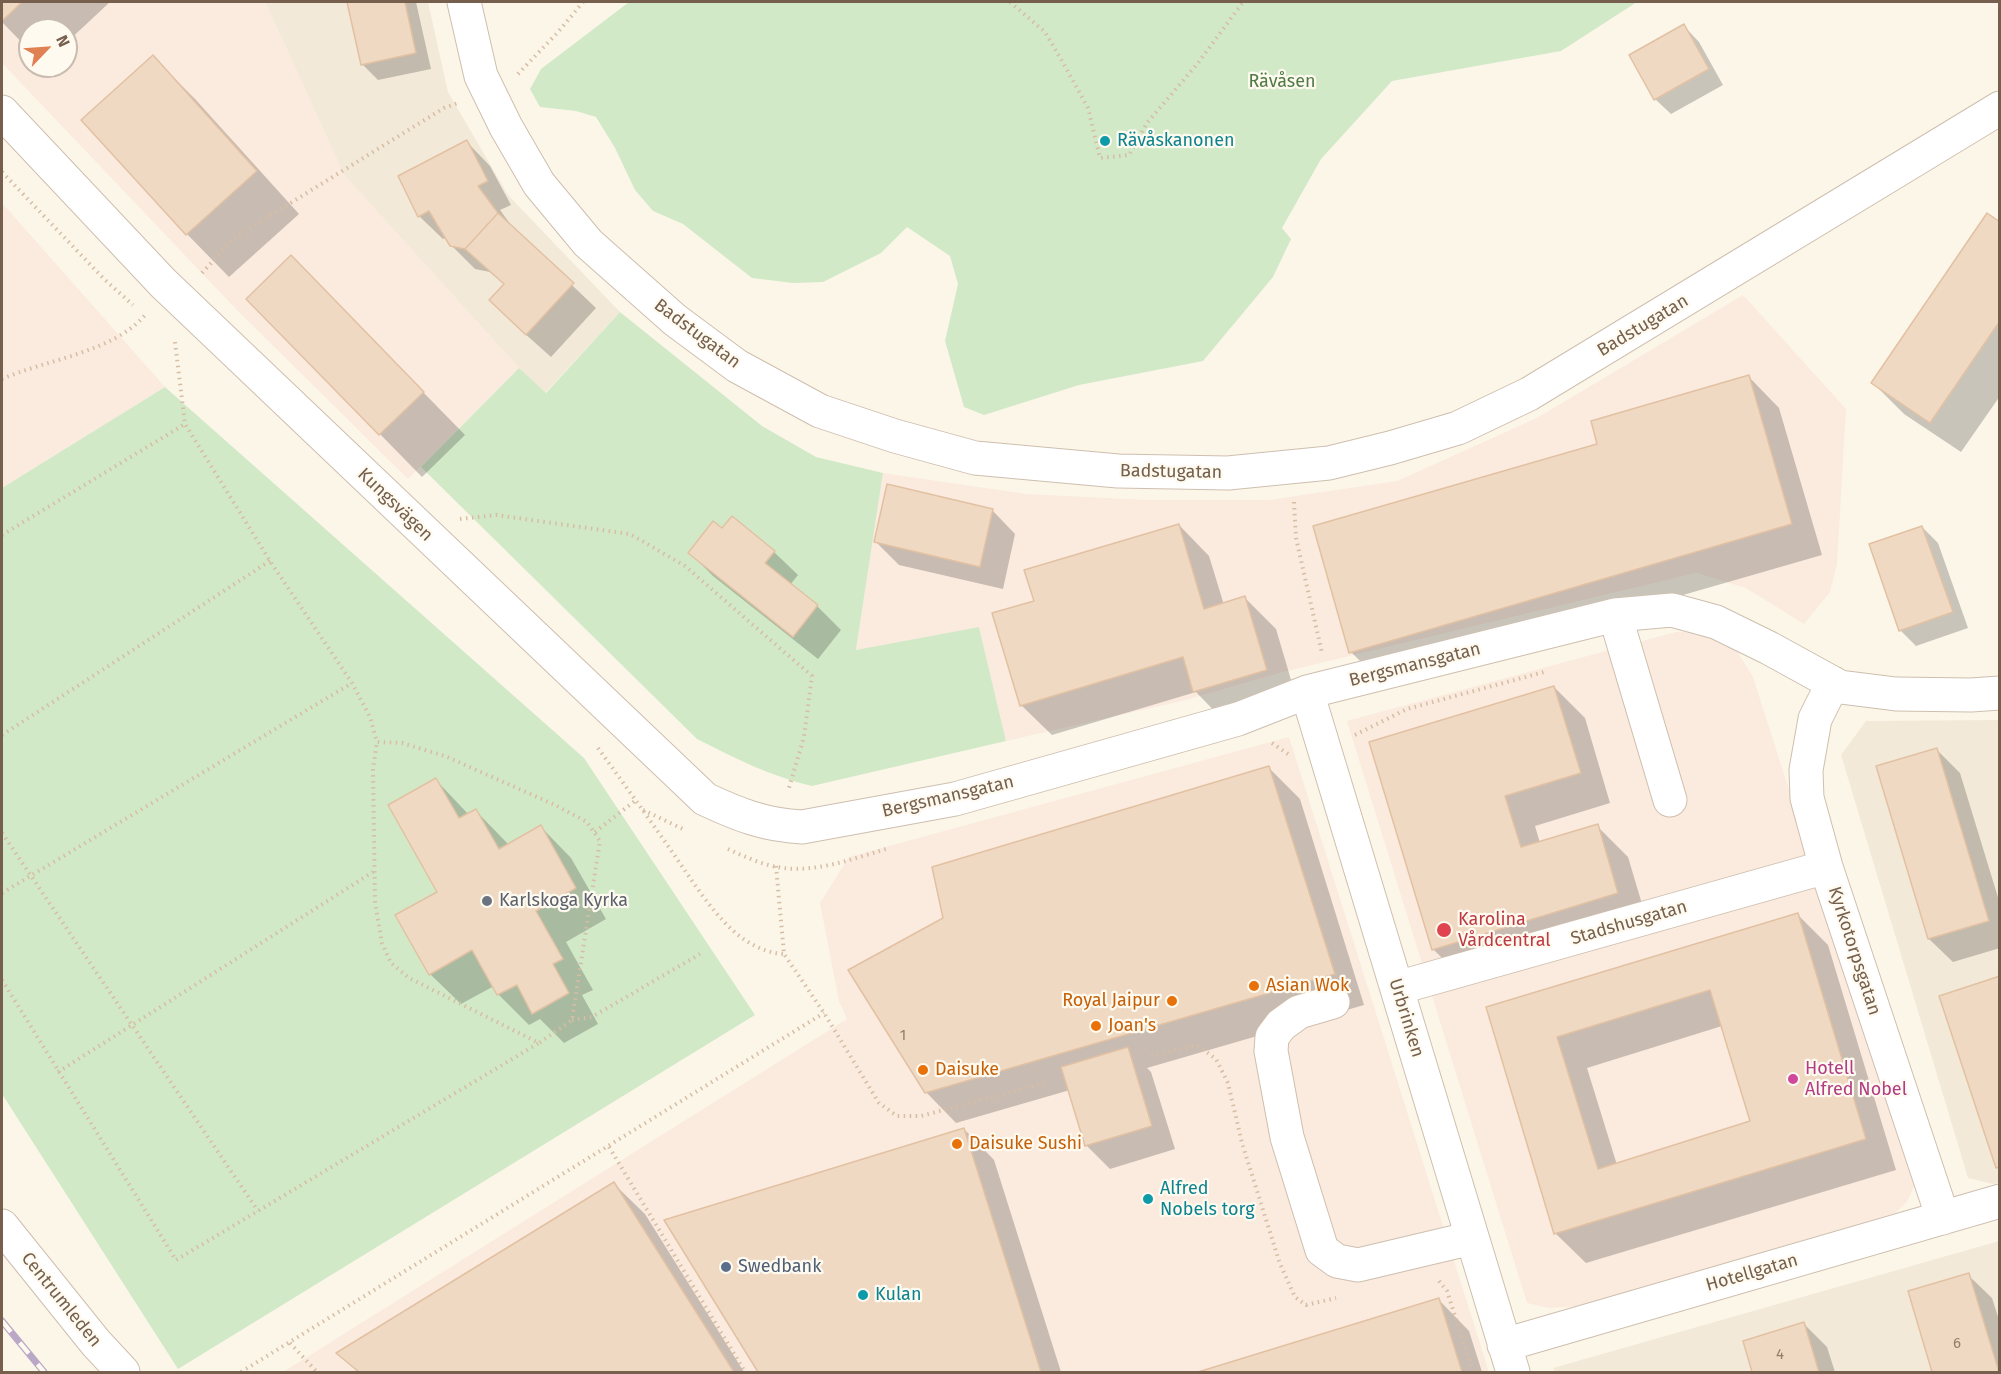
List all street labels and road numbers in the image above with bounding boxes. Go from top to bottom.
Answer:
street label: Badstugatan [1594,290,1692,362]
street label: Badstugatan [650,295,744,373]
street label: Badstugatan [1120,460,1222,484]
street label: Kungsvägen [353,464,437,546]
street label: Bergsmansgatan [1347,638,1483,692]
street label: Bergsmansgatan [880,771,1016,823]
street label: Kyrkotorpsgatan [1823,884,1885,1018]
street label: Stadshusgatan [1568,896,1690,950]
street label: Urbrinken [1384,976,1428,1060]
street label: Centrumleden [16,1248,106,1352]
street label: Hotellgatan [1703,1250,1801,1296]

